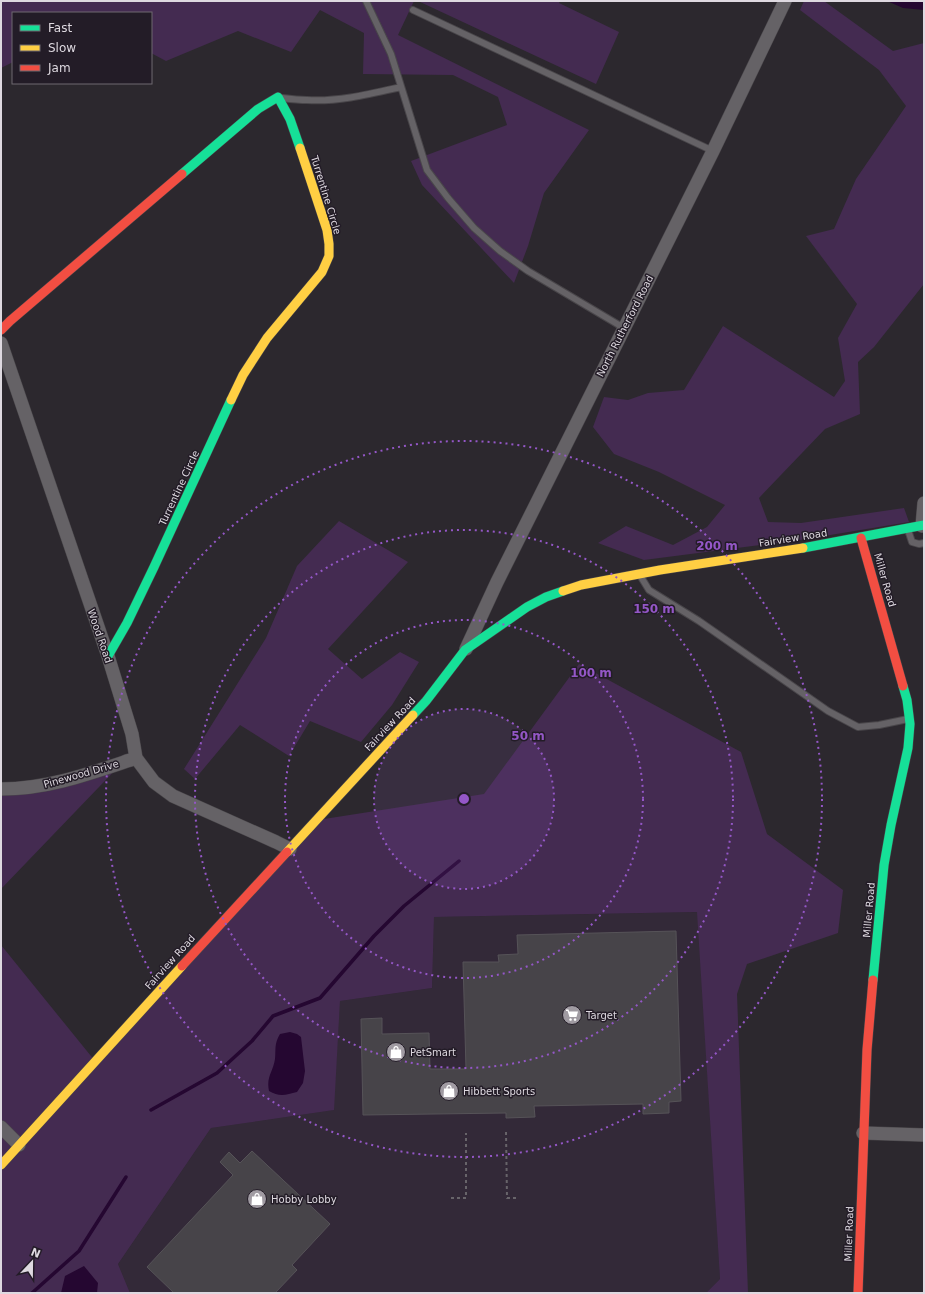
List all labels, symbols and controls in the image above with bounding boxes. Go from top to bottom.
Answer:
legend [12,12,152,84]
text: Fast [48,21,72,35]
text: Slow [48,41,76,55]
text: Jam [47,61,71,75]
street label: Turrentine Circle [309,153,343,236]
street label: North Rutherford Road [595,273,655,379]
street label: Turrentine Circle [156,449,201,528]
street label: Fairview Road [758,527,828,549]
text: 200 m [696,539,738,553]
street label: Miller Road [872,552,898,608]
text: 150 m [633,602,675,616]
street label: Wood Road [86,608,114,664]
text: 100 m [570,666,612,680]
street label: Fairview Road [362,695,418,753]
text: 50 m [511,729,545,743]
street label: Pinewood Drive [42,758,120,790]
centre of rings [457,792,471,806]
street label: Miller Road [861,882,877,938]
street label: Fairview Road [143,933,197,991]
supermarket icon: Target [561,1004,583,1026]
place label: Target [585,1010,617,1021]
shop icon: PetSmart [385,1041,407,1063]
place label: PetSmart [410,1047,456,1058]
shop icon: Hibbett Sports [438,1080,460,1102]
place label: Hibbett Sports [463,1086,535,1097]
shop icon: Hobby Lobby [246,1188,268,1210]
place label: Hobby Lobby [271,1194,337,1205]
street label: Miller Road [843,1206,855,1262]
north arrow [12,1242,52,1282]
text: N [29,1245,42,1261]

